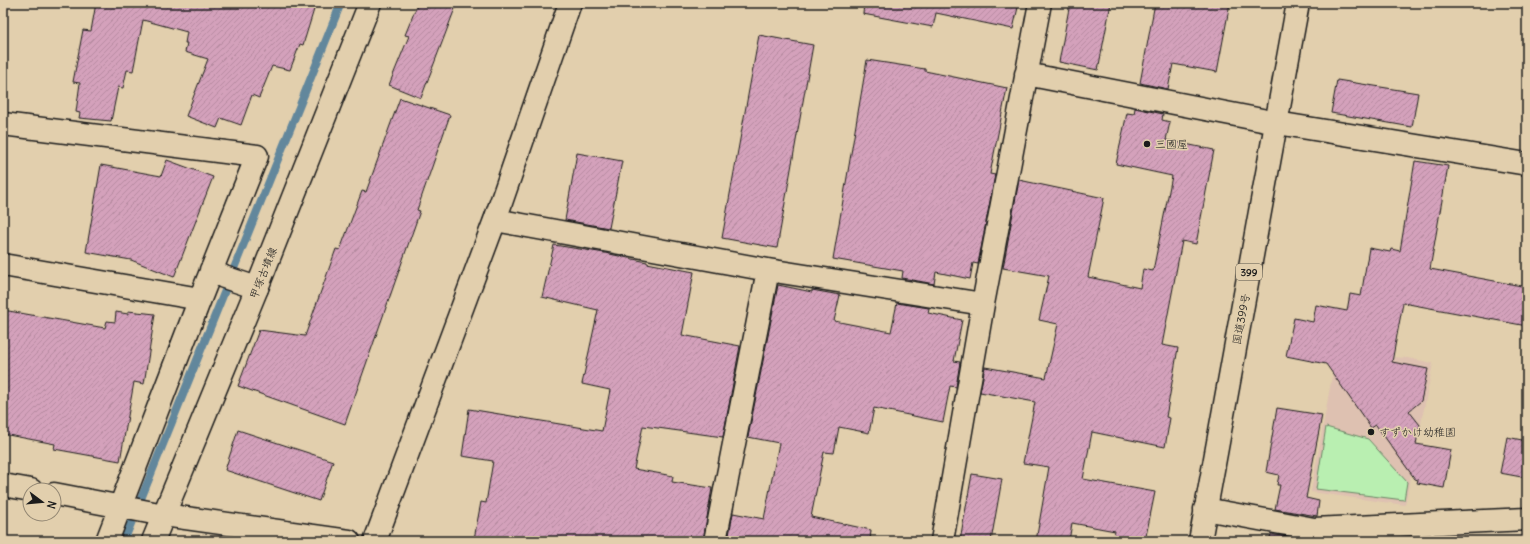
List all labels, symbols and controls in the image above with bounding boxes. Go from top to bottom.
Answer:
place label: 三國屋 [1155,137,1188,151]
marker: 三國屋 [1142,139,1152,149]
street label: 甲塚古墳線 [246,245,280,301]
road number: 399 [1236,264,1262,280]
street label: 国道399号 [1229,292,1253,346]
place label: すずかけ幼稚園 [1379,425,1456,439]
marker: すずかけ幼稚園 [1366,427,1376,437]
north arrow [22,482,62,522]
text: N [44,499,59,510]

